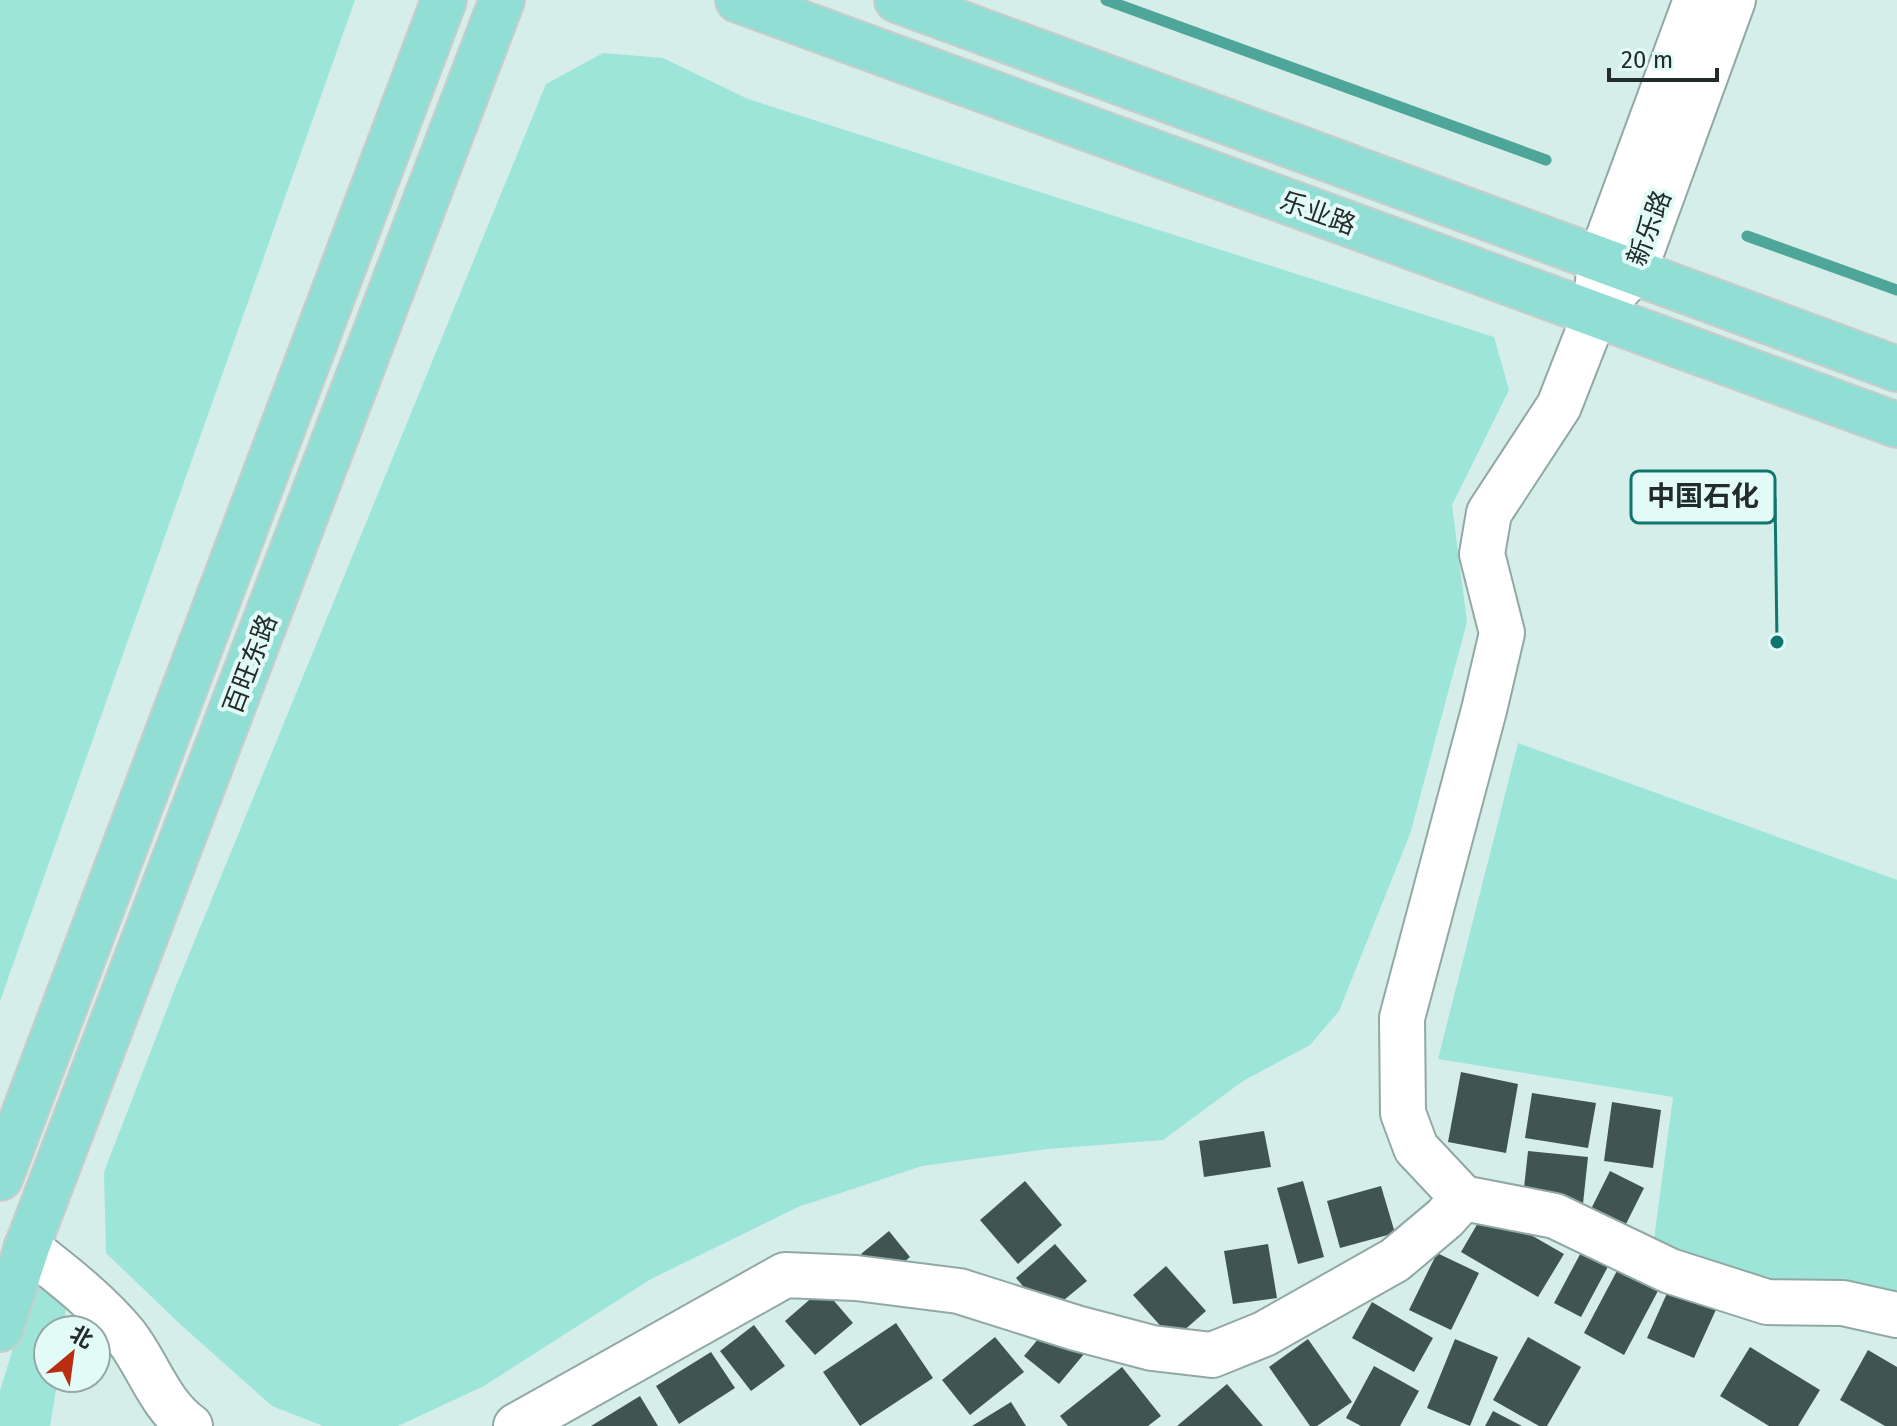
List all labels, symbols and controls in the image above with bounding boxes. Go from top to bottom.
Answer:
scale bar [1609,32,1717,82]
text: 20 m [1621,46,1673,74]
street label: 乐业路 [1276,186,1360,241]
street label: 新乐路 [1621,186,1678,270]
callout: 中国石化 [1631,471,1775,523]
text: 中国石化 [1647,480,1759,513]
street label: 百旺东路 [217,610,284,718]
north arrow [32,1314,112,1394]
text: 北 [65,1320,98,1354]

